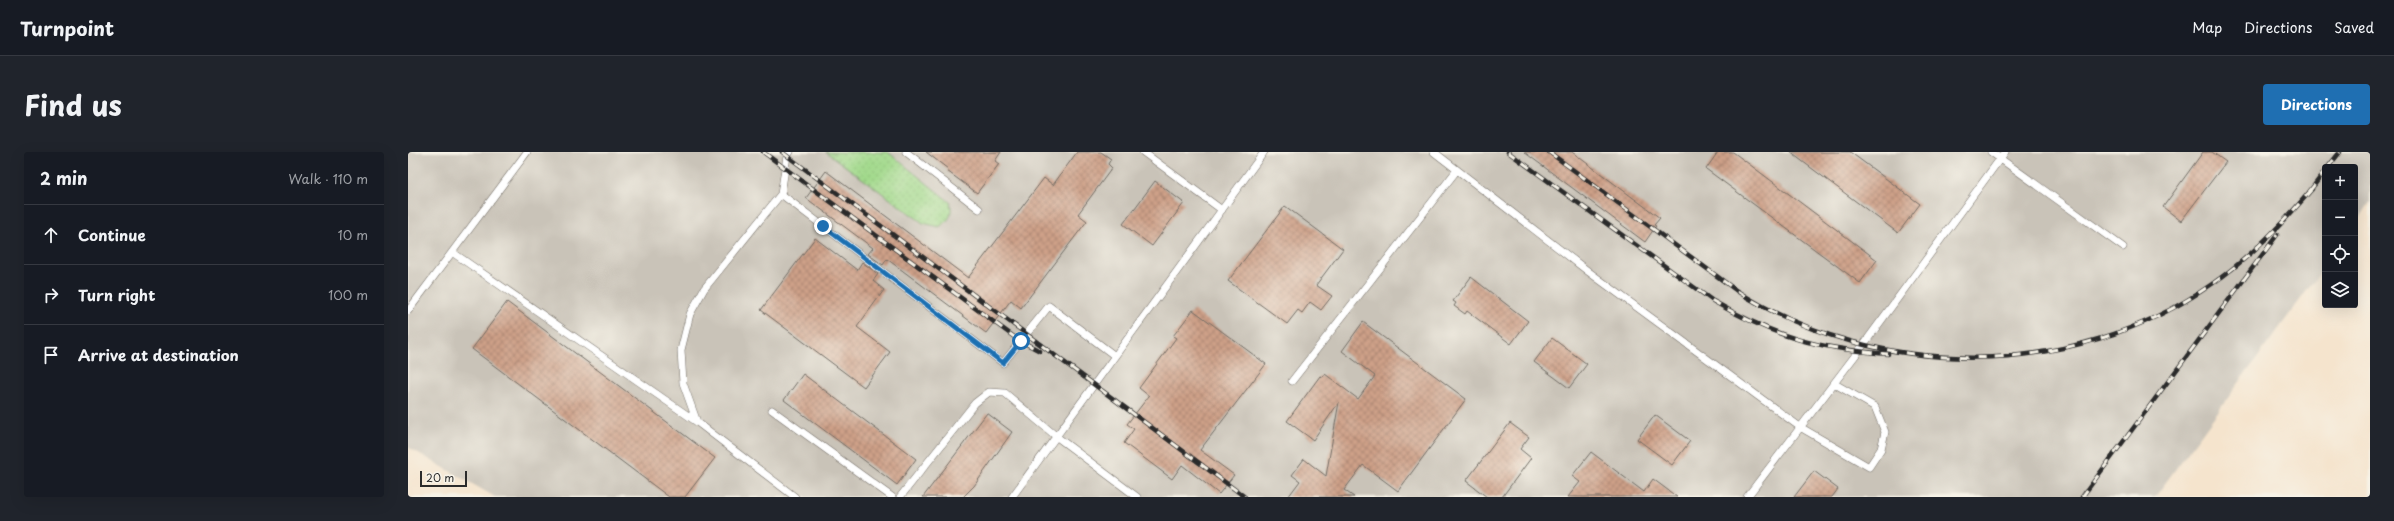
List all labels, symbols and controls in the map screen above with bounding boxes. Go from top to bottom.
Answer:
text: Turnpoint [20,14,114,42]
text: Map [2192,17,2222,38]
text: Directions [2244,17,2312,38]
text: Saved [2334,17,2374,38]
text: Find us [24,83,122,126]
button: Directions [2263,84,2370,125]
map controls [2322,164,2358,308]
button: + [2322,164,2358,200]
text: 2 min [40,165,87,191]
text: Walk · 110 m [289,169,368,188]
button: − [2322,200,2358,236]
route end [814,217,832,235]
text: Continue [78,223,146,246]
icon: ahead [40,224,62,246]
text: 10 m [338,225,368,244]
button: locate [2322,236,2358,272]
button: layers [2322,272,2358,308]
text: Turn right [78,283,155,306]
icon: right [40,284,62,306]
text: 100 m [328,285,368,304]
route start [1012,332,1030,350]
text: Arrive at destination [78,343,239,366]
icon: arrive [40,344,62,366]
scale bar [420,469,467,488]
text: 20 m [426,469,454,486]

